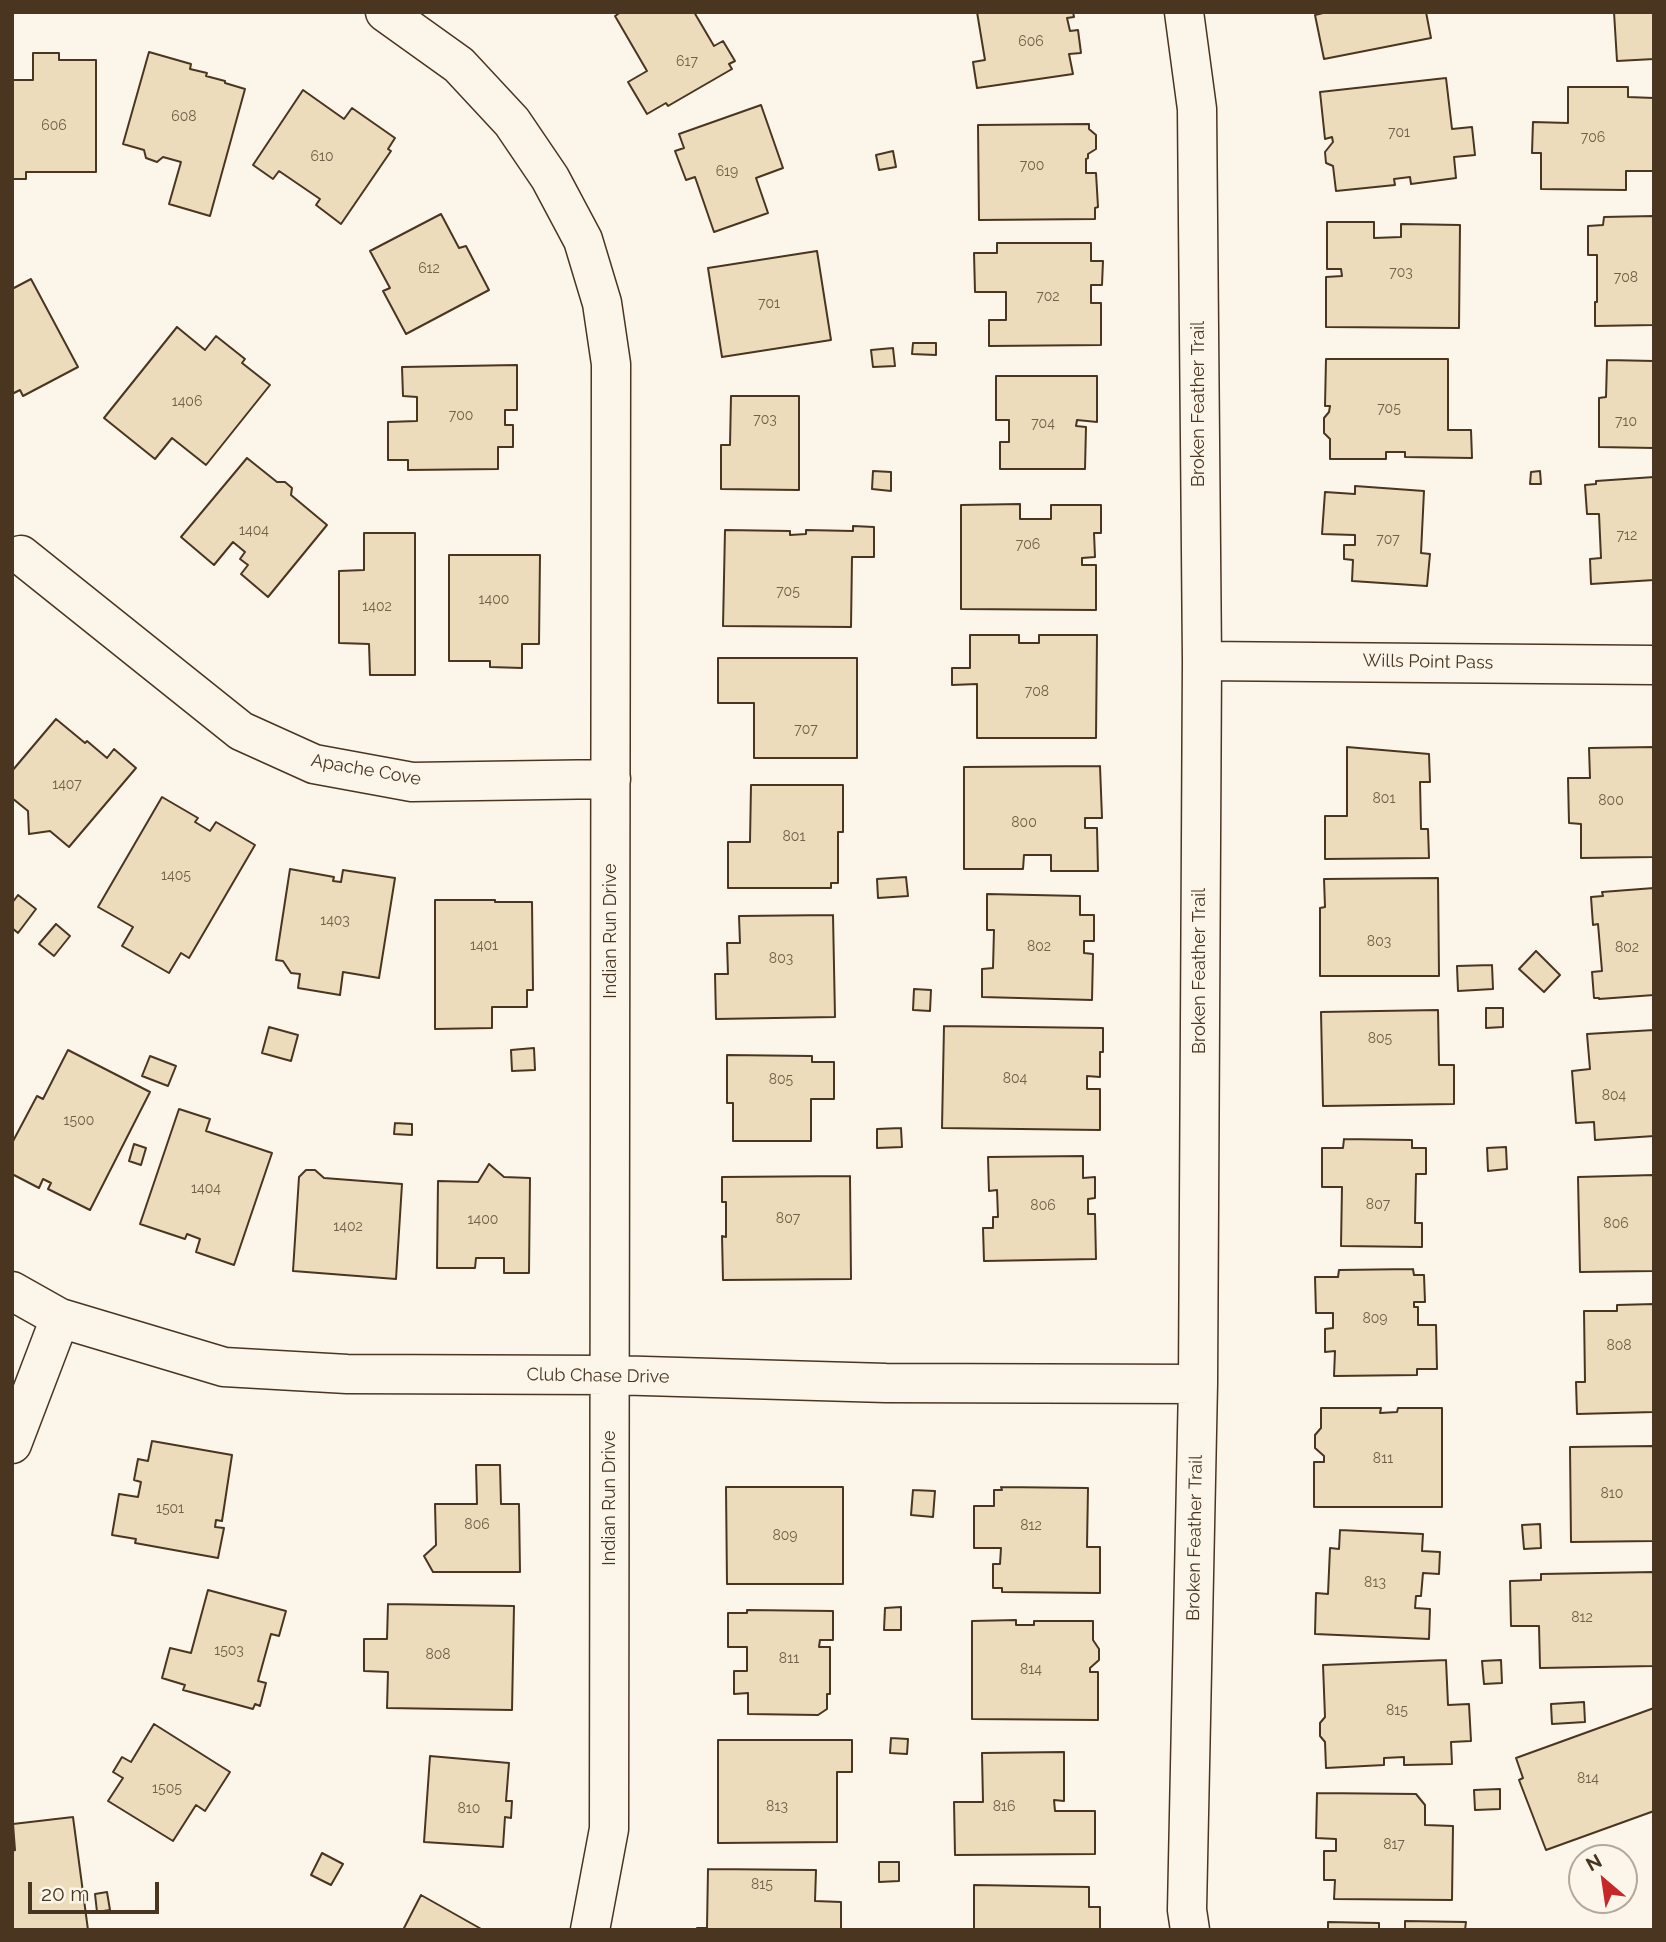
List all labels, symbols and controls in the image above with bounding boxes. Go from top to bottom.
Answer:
house number: 606 [1018,34,1044,50]
house number: 617 [676,54,698,70]
house number: 608 [171,109,197,125]
house number: 606 [41,118,67,134]
house number: 701 [1388,125,1410,141]
house number: 706 [1581,130,1605,146]
house number: 610 [310,149,334,165]
house number: 700 [1020,158,1044,174]
house number: 619 [716,164,738,180]
house number: 612 [418,261,440,277]
house number: 703 [1389,265,1413,281]
house number: 708 [1614,270,1638,286]
house number: 702 [1036,289,1060,305]
house number: 701 [758,296,780,312]
street label: Broken Feather Trail [1188,321,1210,487]
house number: 1406 [172,394,202,410]
house number: 705 [1377,401,1401,417]
house number: 700 [449,408,473,424]
house number: 703 [753,412,777,428]
house number: 710 [1615,414,1637,430]
house number: 704 [1031,416,1055,432]
house number: 1404 [239,523,269,539]
house number: 712 [1617,528,1637,544]
house number: 707 [1376,532,1400,548]
house number: 706 [1016,537,1040,553]
house number: 705 [776,584,800,600]
house number: 1400 [479,592,509,608]
house number: 1402 [362,599,392,615]
street label: Wills Point Pass [1362,650,1494,674]
house number: 708 [1025,684,1049,700]
house number: 707 [794,722,818,738]
street label: Apache Cove [309,750,423,790]
house number: 1407 [52,777,82,793]
house number: 801 [1373,791,1395,807]
house number: 800 [1598,793,1624,809]
house number: 800 [1011,815,1037,831]
house number: 801 [783,829,805,845]
street label: Indian Run Drive [600,863,622,999]
house number: 1405 [161,868,191,884]
street label: Broken Feather Trail [1189,888,1211,1054]
house number: 1403 [320,913,350,929]
house number: 803 [1367,934,1391,950]
house number: 1401 [470,938,498,954]
house number: 802 [1027,939,1051,955]
house number: 802 [1615,940,1639,956]
house number: 803 [769,951,793,967]
house number: 805 [1368,1031,1392,1047]
house number: 804 [1003,1071,1027,1087]
house number: 805 [769,1072,793,1088]
house number: 804 [1602,1088,1626,1104]
house number: 1500 [64,1113,94,1129]
house number: 1404 [191,1181,221,1197]
house number: 807 [1366,1197,1390,1213]
house number: 806 [1030,1198,1056,1214]
house number: 807 [776,1211,800,1227]
house number: 1400 [468,1212,498,1228]
house number: 806 [1603,1216,1629,1232]
house number: 1402 [333,1219,363,1235]
house number: 809 [1362,1311,1388,1327]
house number: 808 [1606,1338,1632,1354]
street label: Club Chase Drive [526,1364,670,1388]
street label: Indian Run Drive [599,1430,621,1566]
house number: 811 [1373,1451,1393,1467]
street label: Broken Feather Trail [1183,1455,1207,1621]
house number: 810 [1601,1486,1623,1502]
house number: 1501 [156,1501,184,1517]
house number: 806 [464,1517,490,1533]
house number: 812 [1020,1518,1042,1534]
house number: 809 [772,1528,798,1544]
house number: 813 [1364,1575,1386,1591]
house number: 812 [1571,1610,1593,1626]
house number: 1503 [214,1643,244,1659]
house number: 808 [425,1647,451,1663]
house number: 811 [779,1651,799,1667]
house number: 814 [1020,1662,1042,1678]
house number: 815 [1386,1703,1408,1719]
house number: 814 [1577,1771,1599,1787]
house number: 1505 [152,1781,182,1797]
house number: 813 [766,1799,788,1815]
house number: 816 [993,1799,1015,1815]
house number: 810 [458,1801,480,1817]
house number: 817 [1383,1837,1405,1853]
north arrow [1568,1844,1638,1914]
text: N [1582,1849,1605,1876]
scale bar [32,1868,163,1912]
house number: 815 [751,1877,773,1893]
text: 20 m [41,1881,89,1906]

